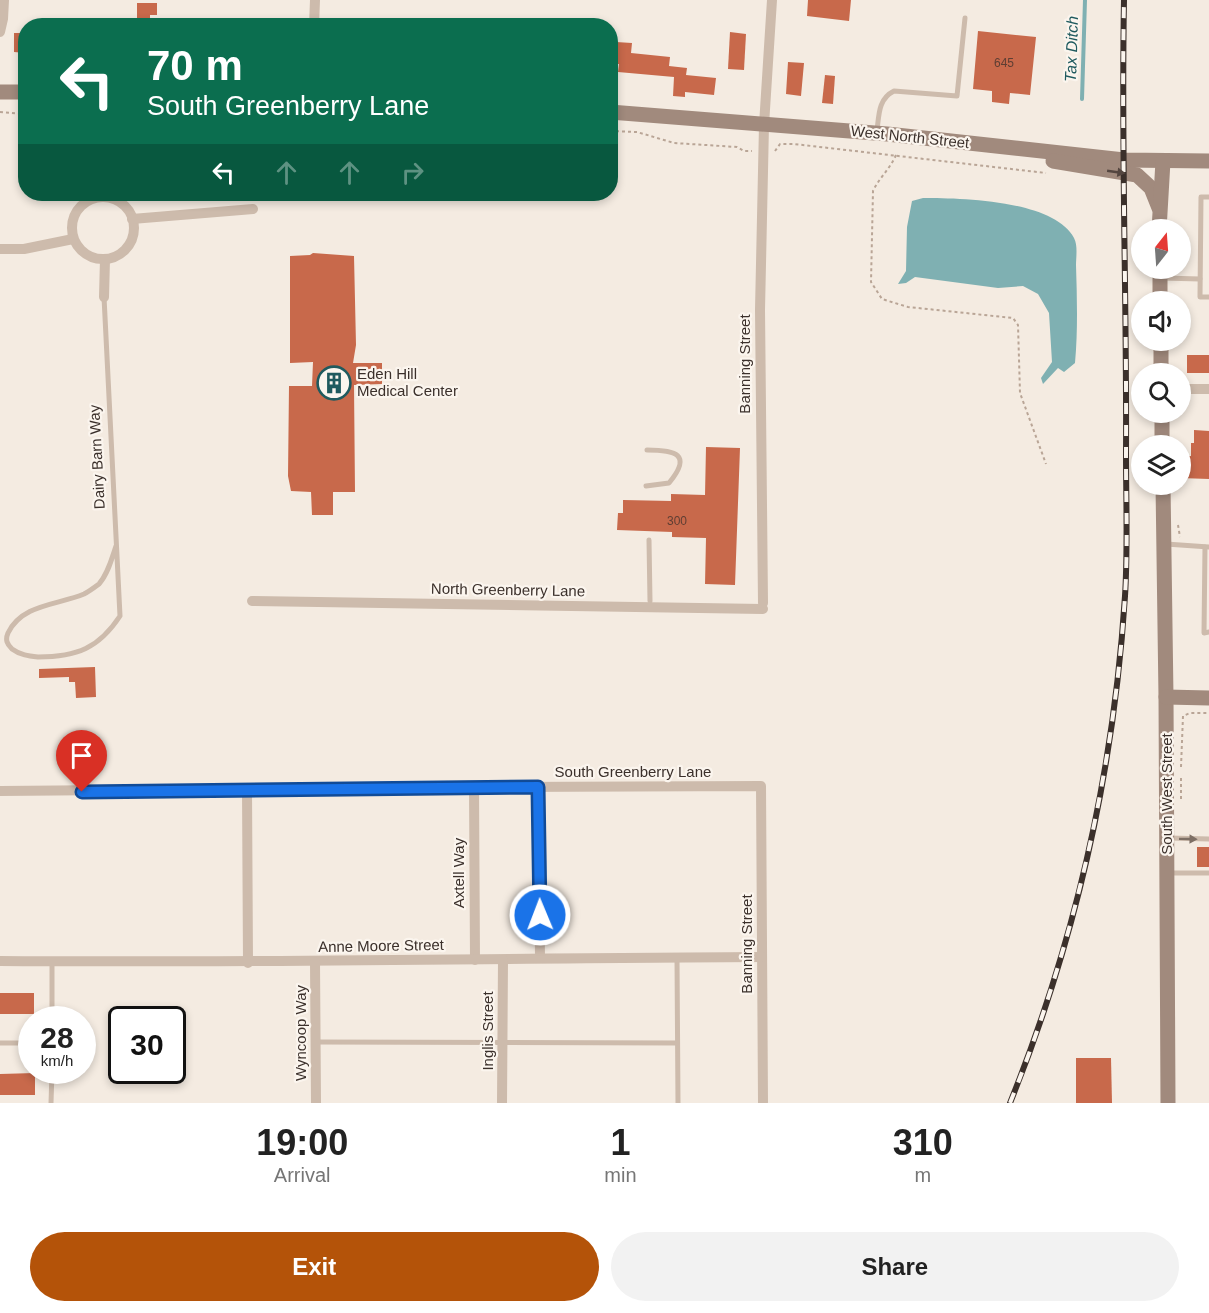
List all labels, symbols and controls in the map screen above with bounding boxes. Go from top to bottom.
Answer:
water label: Tax Ditch [1062,16,1081,82]
icon: left [48,42,126,120]
text: 70 m [147,42,243,89]
house number: 645 [994,56,1014,70]
text: South Greenberry Lane [147,91,429,121]
street label: West North Street [850,122,971,151]
icon: left [207,156,240,189]
icon: ahead [270,156,303,189]
icon: ahead [333,156,366,189]
icon: right [396,156,429,189]
one-way arrow [1107,168,1126,177]
north arrow [1131,219,1191,279]
map controls [1131,219,1191,495]
button: sound [1131,291,1191,351]
street label: Banning Street [736,314,753,414]
button: search [1131,363,1191,423]
building icon: Eden Hill Medical Center [316,365,352,401]
place label: Eden Hill Medical Center [357,365,458,399]
street label: Dairy Barn Way [85,404,108,510]
button: layers [1131,435,1191,495]
house number: 300 [667,514,687,528]
street label: North Greenberry Lane [431,580,585,599]
pin [56,730,107,792]
street label: South West Street [1158,732,1175,855]
icon: arrive [65,739,98,772]
street label: South Greenberry Lane [555,763,711,780]
one-way arrow [1179,834,1198,843]
street label: Axtell Way [450,837,467,908]
position arrow [508,883,572,947]
street label: Banning Street [738,894,755,994]
street label: Anne Moore Street [318,936,445,955]
street label: Wyncoop Way [292,985,309,1081]
street label: Inglis Street [479,991,496,1071]
speed limit sign: 30 [108,1006,186,1084]
text: 28 [40,1021,74,1054]
text: km/h [41,1052,73,1069]
text: 19:00 [256,1122,348,1163]
text: 1 [610,1122,630,1163]
text: 310 [893,1122,953,1163]
text: Arrival [274,1164,331,1186]
text: min [604,1164,637,1186]
text: m [914,1164,931,1186]
button: Exit [30,1232,599,1301]
button: Share [611,1232,1179,1301]

